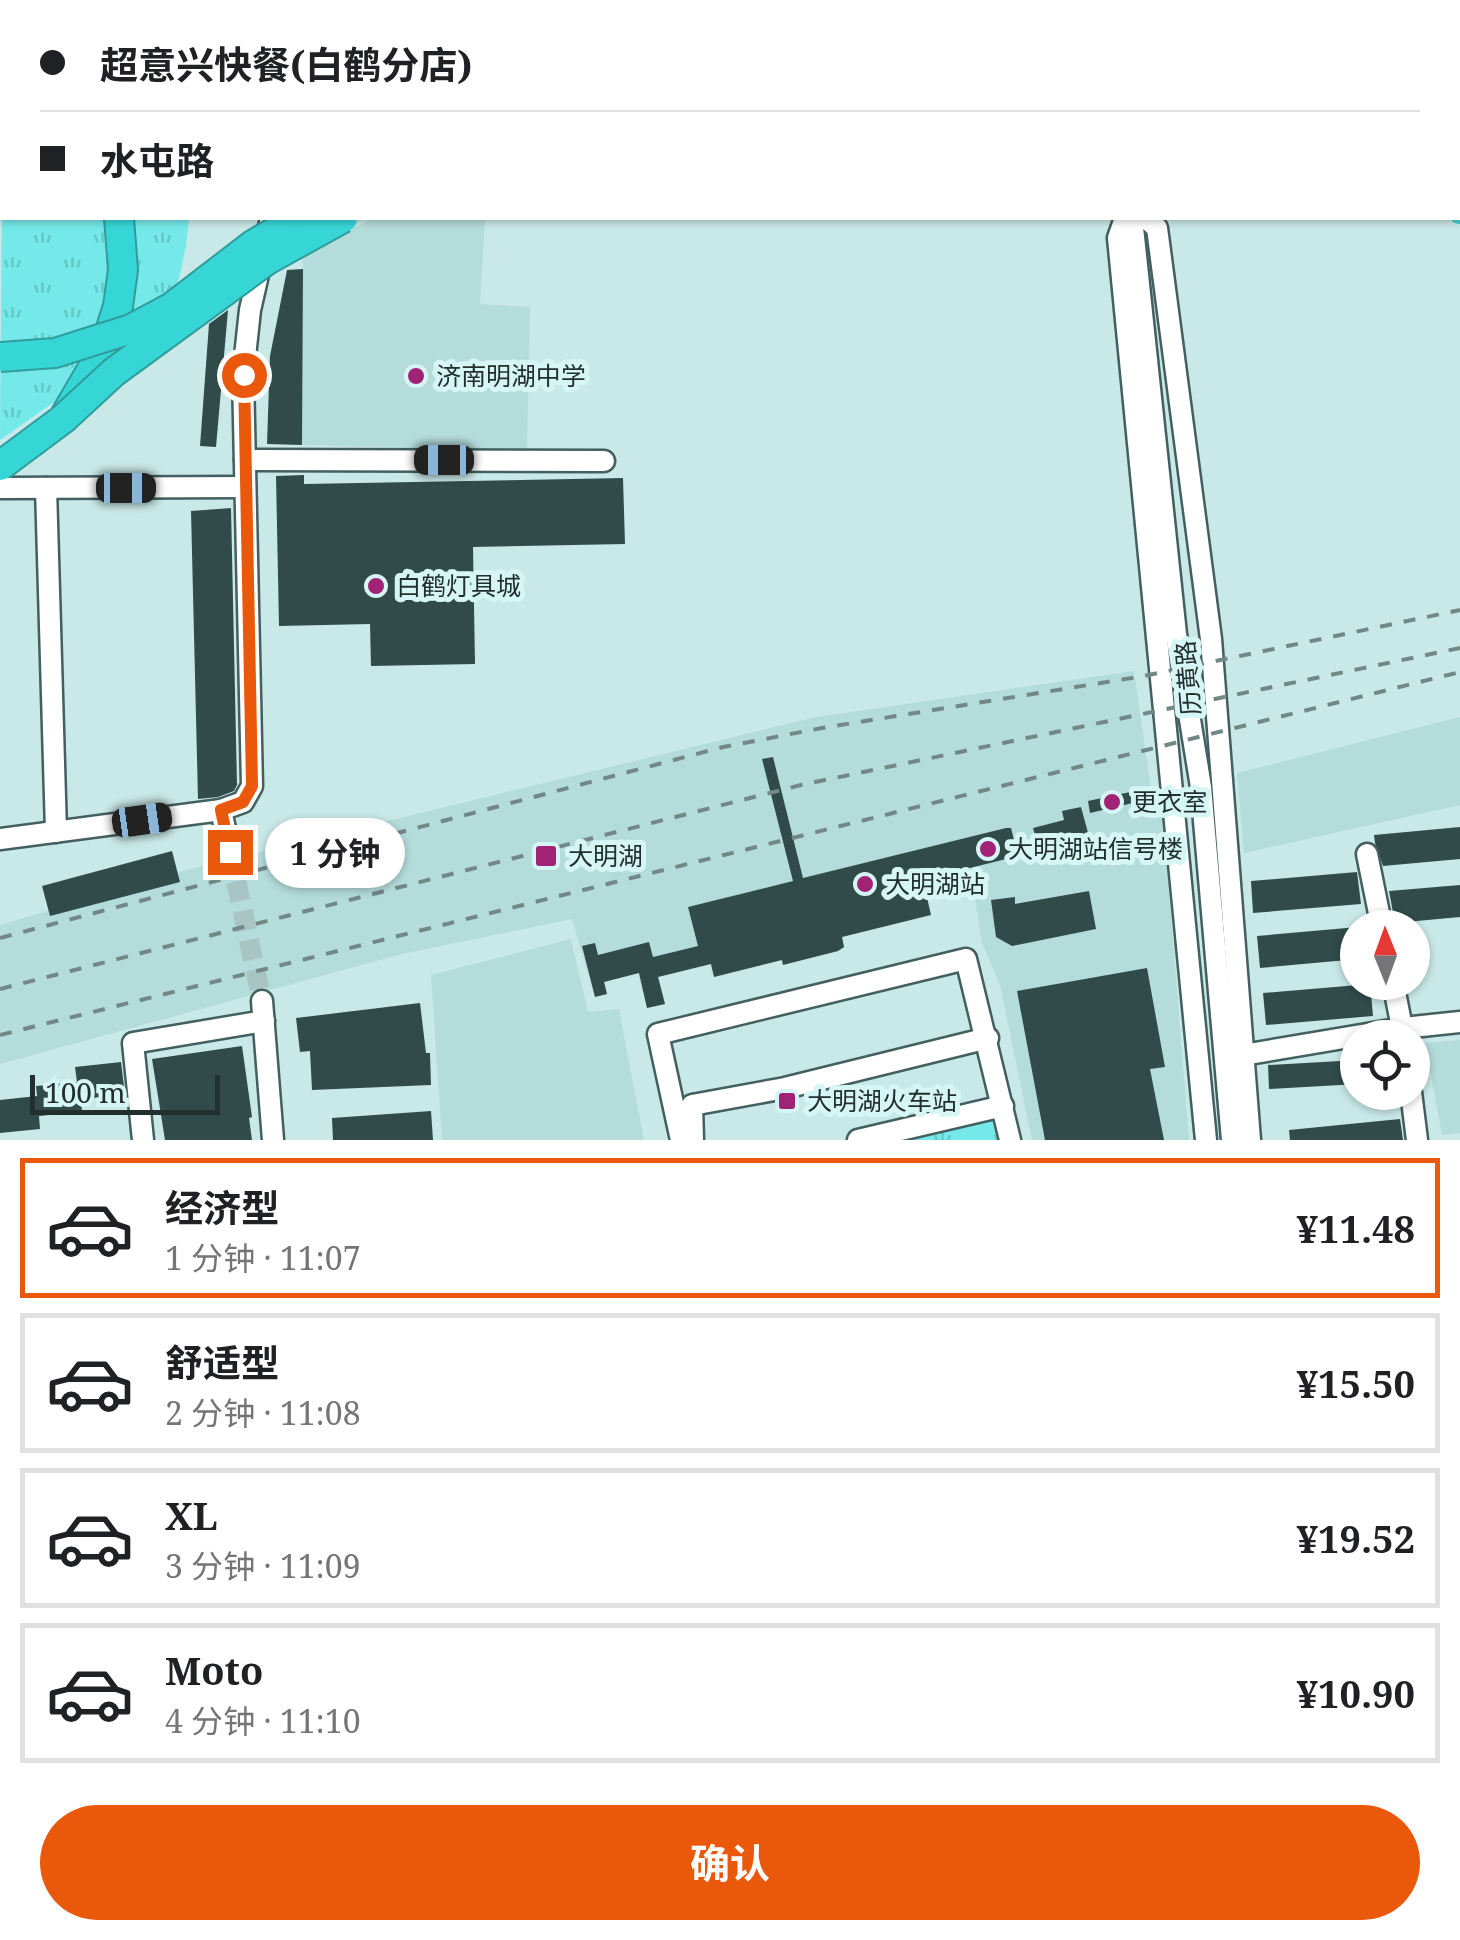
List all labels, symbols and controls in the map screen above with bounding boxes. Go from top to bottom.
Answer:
text: 超意兴快餐(白鹤分店) [100,38,472,90]
text: 水屯路 [100,134,214,186]
route start [222,353,267,398]
place label: 济南明湖中学 [436,358,586,392]
marker: 济南明湖中学 [405,365,427,387]
car [414,445,474,475]
car [96,473,156,503]
place label: 白鹤灯具城 [396,568,521,602]
marker: 白鹤灯具城 [365,575,387,597]
street label: 历黄路 [1167,639,1207,717]
place label: 更衣室 [1132,784,1207,818]
marker: 更衣室 [1101,791,1123,813]
car [110,801,174,839]
callout: 1 分钟 [265,817,405,887]
route end [208,830,253,875]
text: 1 分钟 [290,831,380,874]
place label: 大明湖站信号楼 [1008,831,1183,865]
place label: 大明湖 [568,838,643,872]
marker: 大明湖站信号楼 [977,838,999,860]
marker: 大明湖 [533,843,559,869]
place label: 大明湖站 [885,866,985,900]
marker: 大明湖站 [854,873,876,895]
north arrow [1340,910,1430,1000]
map controls [1340,910,1430,1110]
button: locate [1340,1020,1430,1110]
scale bar [30,1070,220,1114]
text: 100 m [45,1073,126,1111]
place label: 大明湖火车站 [807,1083,957,1117]
marker: 大明湖火车站 [776,1090,798,1112]
text: 经济型 [165,1181,279,1233]
icon: car [45,1183,135,1273]
text: ¥11.48 [1296,1202,1415,1254]
text: 1 分钟 · 11:07 [165,1236,361,1279]
text: 舒适型 [165,1336,279,1388]
icon: car [45,1338,135,1428]
text: ¥15.50 [1296,1357,1415,1409]
text: 2 分钟 · 11:08 [165,1391,361,1434]
text: XL [165,1489,218,1541]
icon: car [45,1493,135,1583]
text: ¥19.52 [1296,1512,1415,1564]
text: 3 分钟 · 11:09 [165,1544,361,1587]
text: Moto [165,1644,263,1696]
icon: car [45,1648,135,1738]
text: ¥10.90 [1296,1667,1415,1719]
text: 4 分钟 · 11:10 [165,1699,361,1742]
button: 确认 [40,1805,1420,1920]

